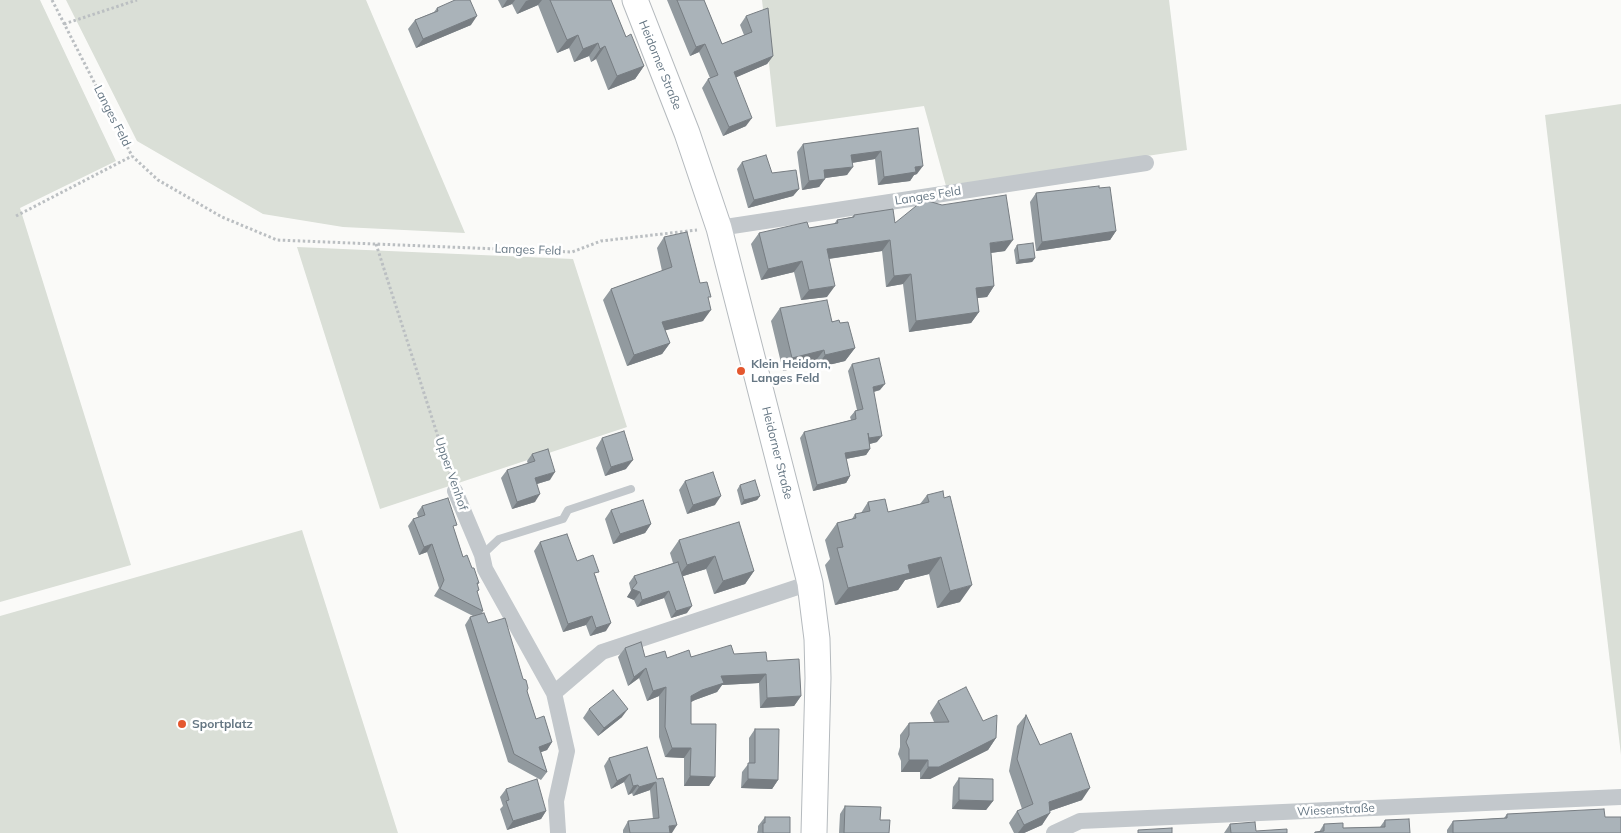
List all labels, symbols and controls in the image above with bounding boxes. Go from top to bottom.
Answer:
street label: Heidorner Straße [635,18,685,112]
street label: Langes Feld [90,83,134,149]
street label: Langes Feld [894,184,962,208]
street label: Langes Feld [494,242,562,258]
place label: Klein Heidorn, Langes Feld [751,357,831,385]
marker: Klein Heidorn, Langes Feld [735,365,747,377]
street label: Heidorner Straße [758,405,796,501]
street label: Upper Venhof [432,436,470,512]
place label: Sportplatz [192,717,253,731]
marker: Sportplatz [176,718,188,730]
street label: Wiesenstraße [1297,801,1375,819]

